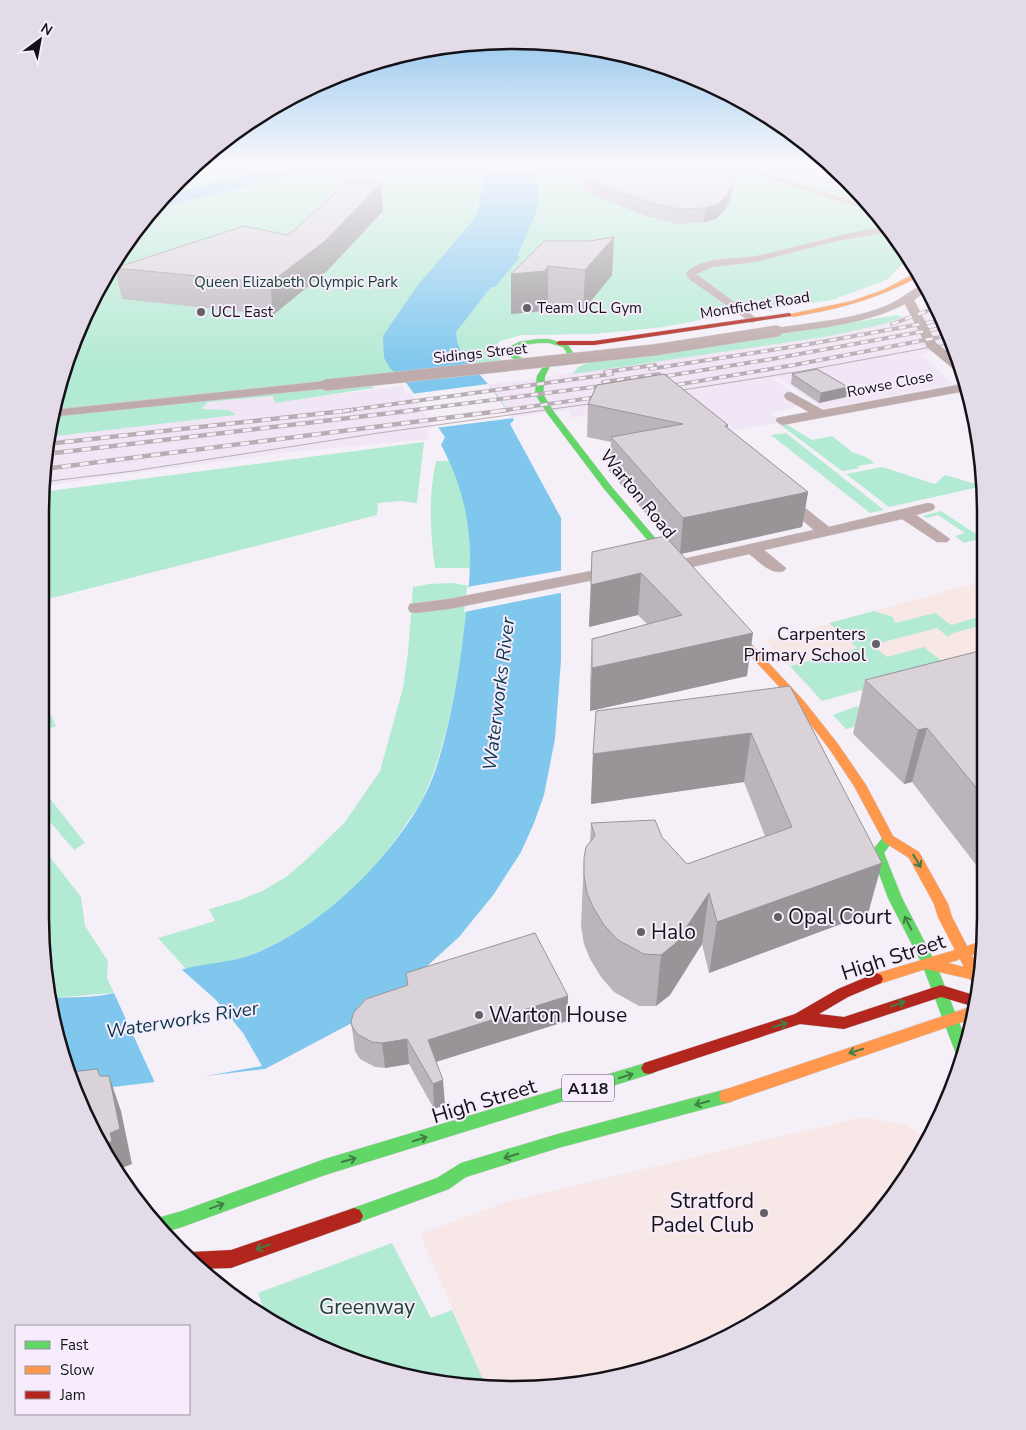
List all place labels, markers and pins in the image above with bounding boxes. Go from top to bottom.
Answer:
place label: Team UCL Gym [537,298,642,318]
place label: UCL East [211,302,274,322]
marker: Team UCL Gym [521,302,533,314]
marker: UCL East [195,306,207,318]
place label: Carpenters Primary School [743,622,867,667]
marker: Carpenters Primary School [870,638,882,650]
place label: Opal Court [788,903,892,931]
marker: Opal Court [772,911,784,923]
place label: Halo [651,918,696,946]
marker: Halo [635,926,647,938]
place label: Warton House [489,1001,627,1029]
marker: Warton House [473,1009,485,1021]
place label: Stratford Padel Club [651,1187,754,1239]
marker: Stratford Padel Club [758,1207,770,1219]

